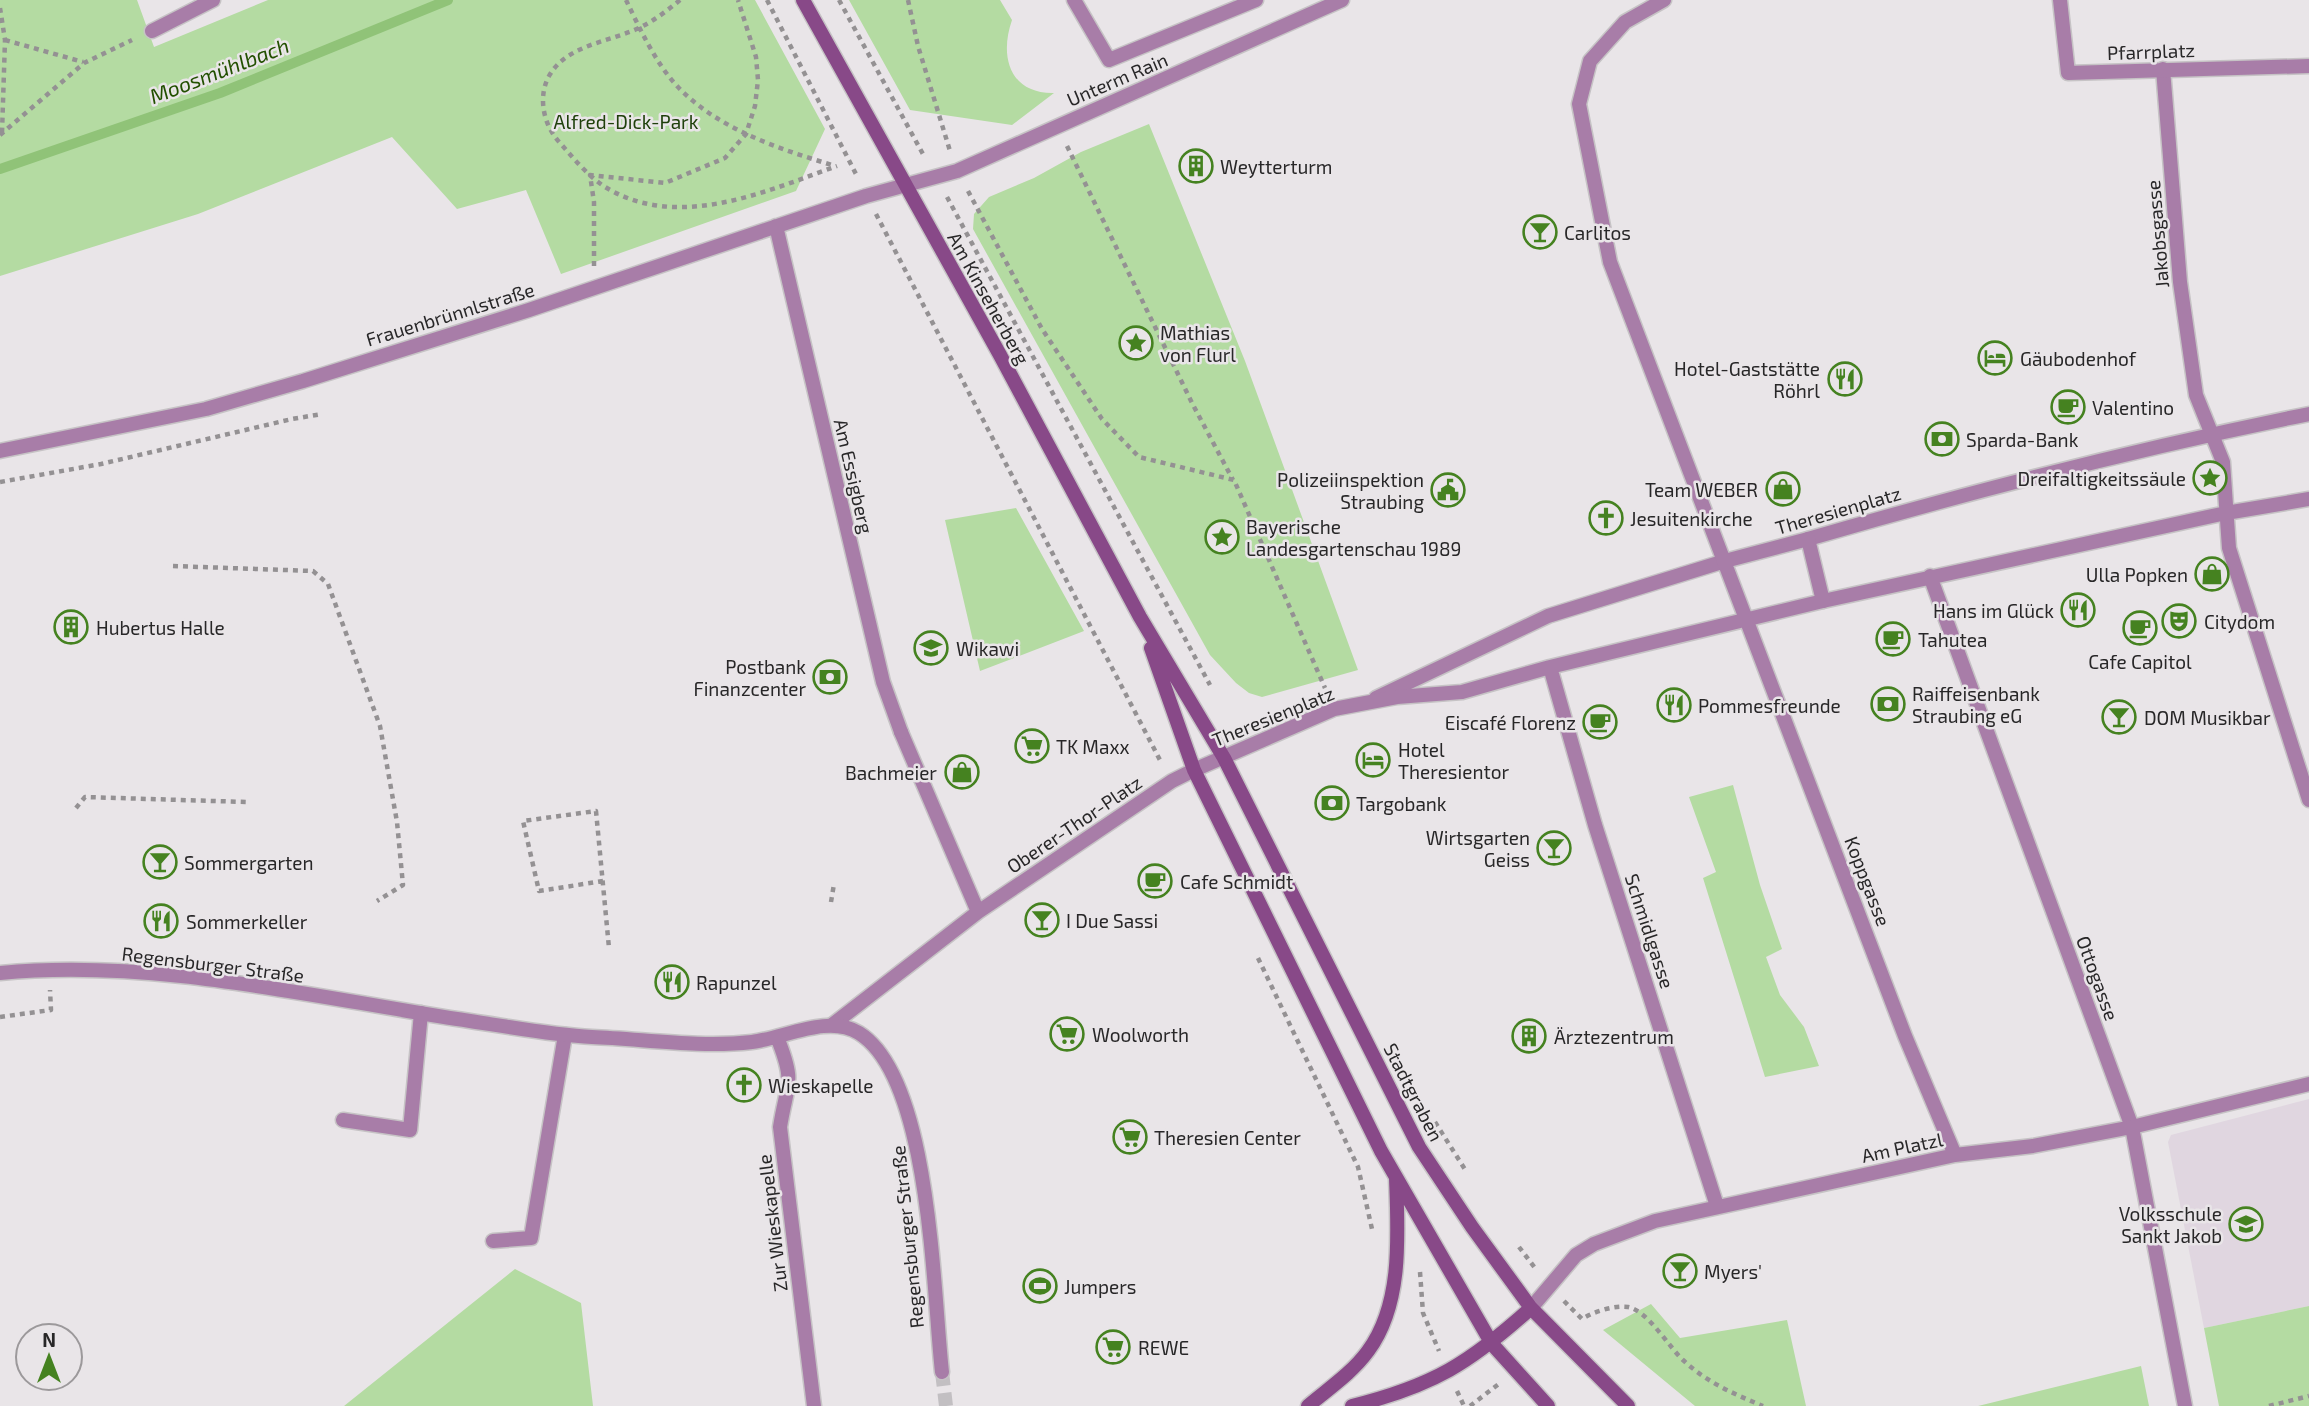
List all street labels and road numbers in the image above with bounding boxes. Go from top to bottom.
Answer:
street label: Pfarrplatz [2107,38,2195,64]
street label: Unterm Rain [1063,47,1171,111]
street label: Jakobsgasse [2141,179,2173,289]
street label: Am Kinseherberg [943,228,1035,368]
street label: Frauenbrünnlstraße [363,277,537,351]
street label: Am Essigberg [830,416,878,536]
street label: Theresienplatz [1773,481,1903,539]
street label: Theresienplatz [1209,681,1337,751]
street label: Oberer-Thor-Platz [1002,770,1146,878]
street label: Koppgasse [1840,833,1896,929]
street label: Schmidlgasse [1621,871,1679,991]
street label: Ottogasse [2072,933,2124,1023]
street label: Regensburger Straße [121,941,305,987]
street label: Stadtgraben [1379,1039,1449,1145]
street label: Am Platzl [1859,1127,1945,1167]
street label: Regensburger Straße [886,1145,928,1329]
street label: Zur Wieskapelle [752,1153,792,1293]

